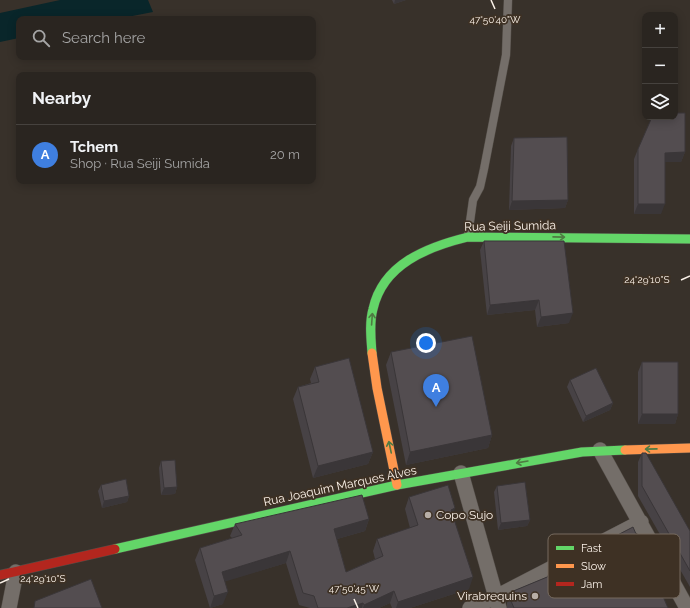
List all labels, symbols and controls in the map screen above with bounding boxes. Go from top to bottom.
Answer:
map controls [642,12,678,120]
button: + [642,12,678,48]
text: 47°50'40"W [470,14,521,25]
search box [16,16,316,60]
icon: search [30,27,52,49]
text: Search here [62,29,145,47]
button: − [642,48,678,84]
button: layers [642,84,678,120]
text: Nearby [32,88,91,108]
text: Tchem [70,138,118,156]
text: A [41,147,49,162]
text: 20 m [270,147,300,162]
text: Shop · Rua Seiji Sumida [70,156,210,171]
street label: Rua Seiji Sumida [464,218,556,234]
one-way arrow [552,233,565,241]
text: 24°29'10"S [624,274,670,285]
one-way arrow [369,313,376,326]
your location [416,333,436,353]
pin: A [423,374,449,407]
one-way arrow [385,441,393,454]
one-way arrow [645,445,658,453]
one-way arrow [516,458,529,466]
street label: Rua Joaquim Marques Alves [262,463,418,509]
place label: Copo Sujo [436,508,493,522]
marker: Copo Sujo [423,510,433,520]
legend [548,534,680,598]
text: Fast [581,542,602,555]
text: Slow [581,560,606,573]
text: 24°29'10"S [20,573,66,584]
text: Jam [581,578,602,591]
text: 47°50'45"W [329,583,380,594]
place label: Virabrequins [457,589,527,603]
marker: Virabrequins [530,591,540,601]

